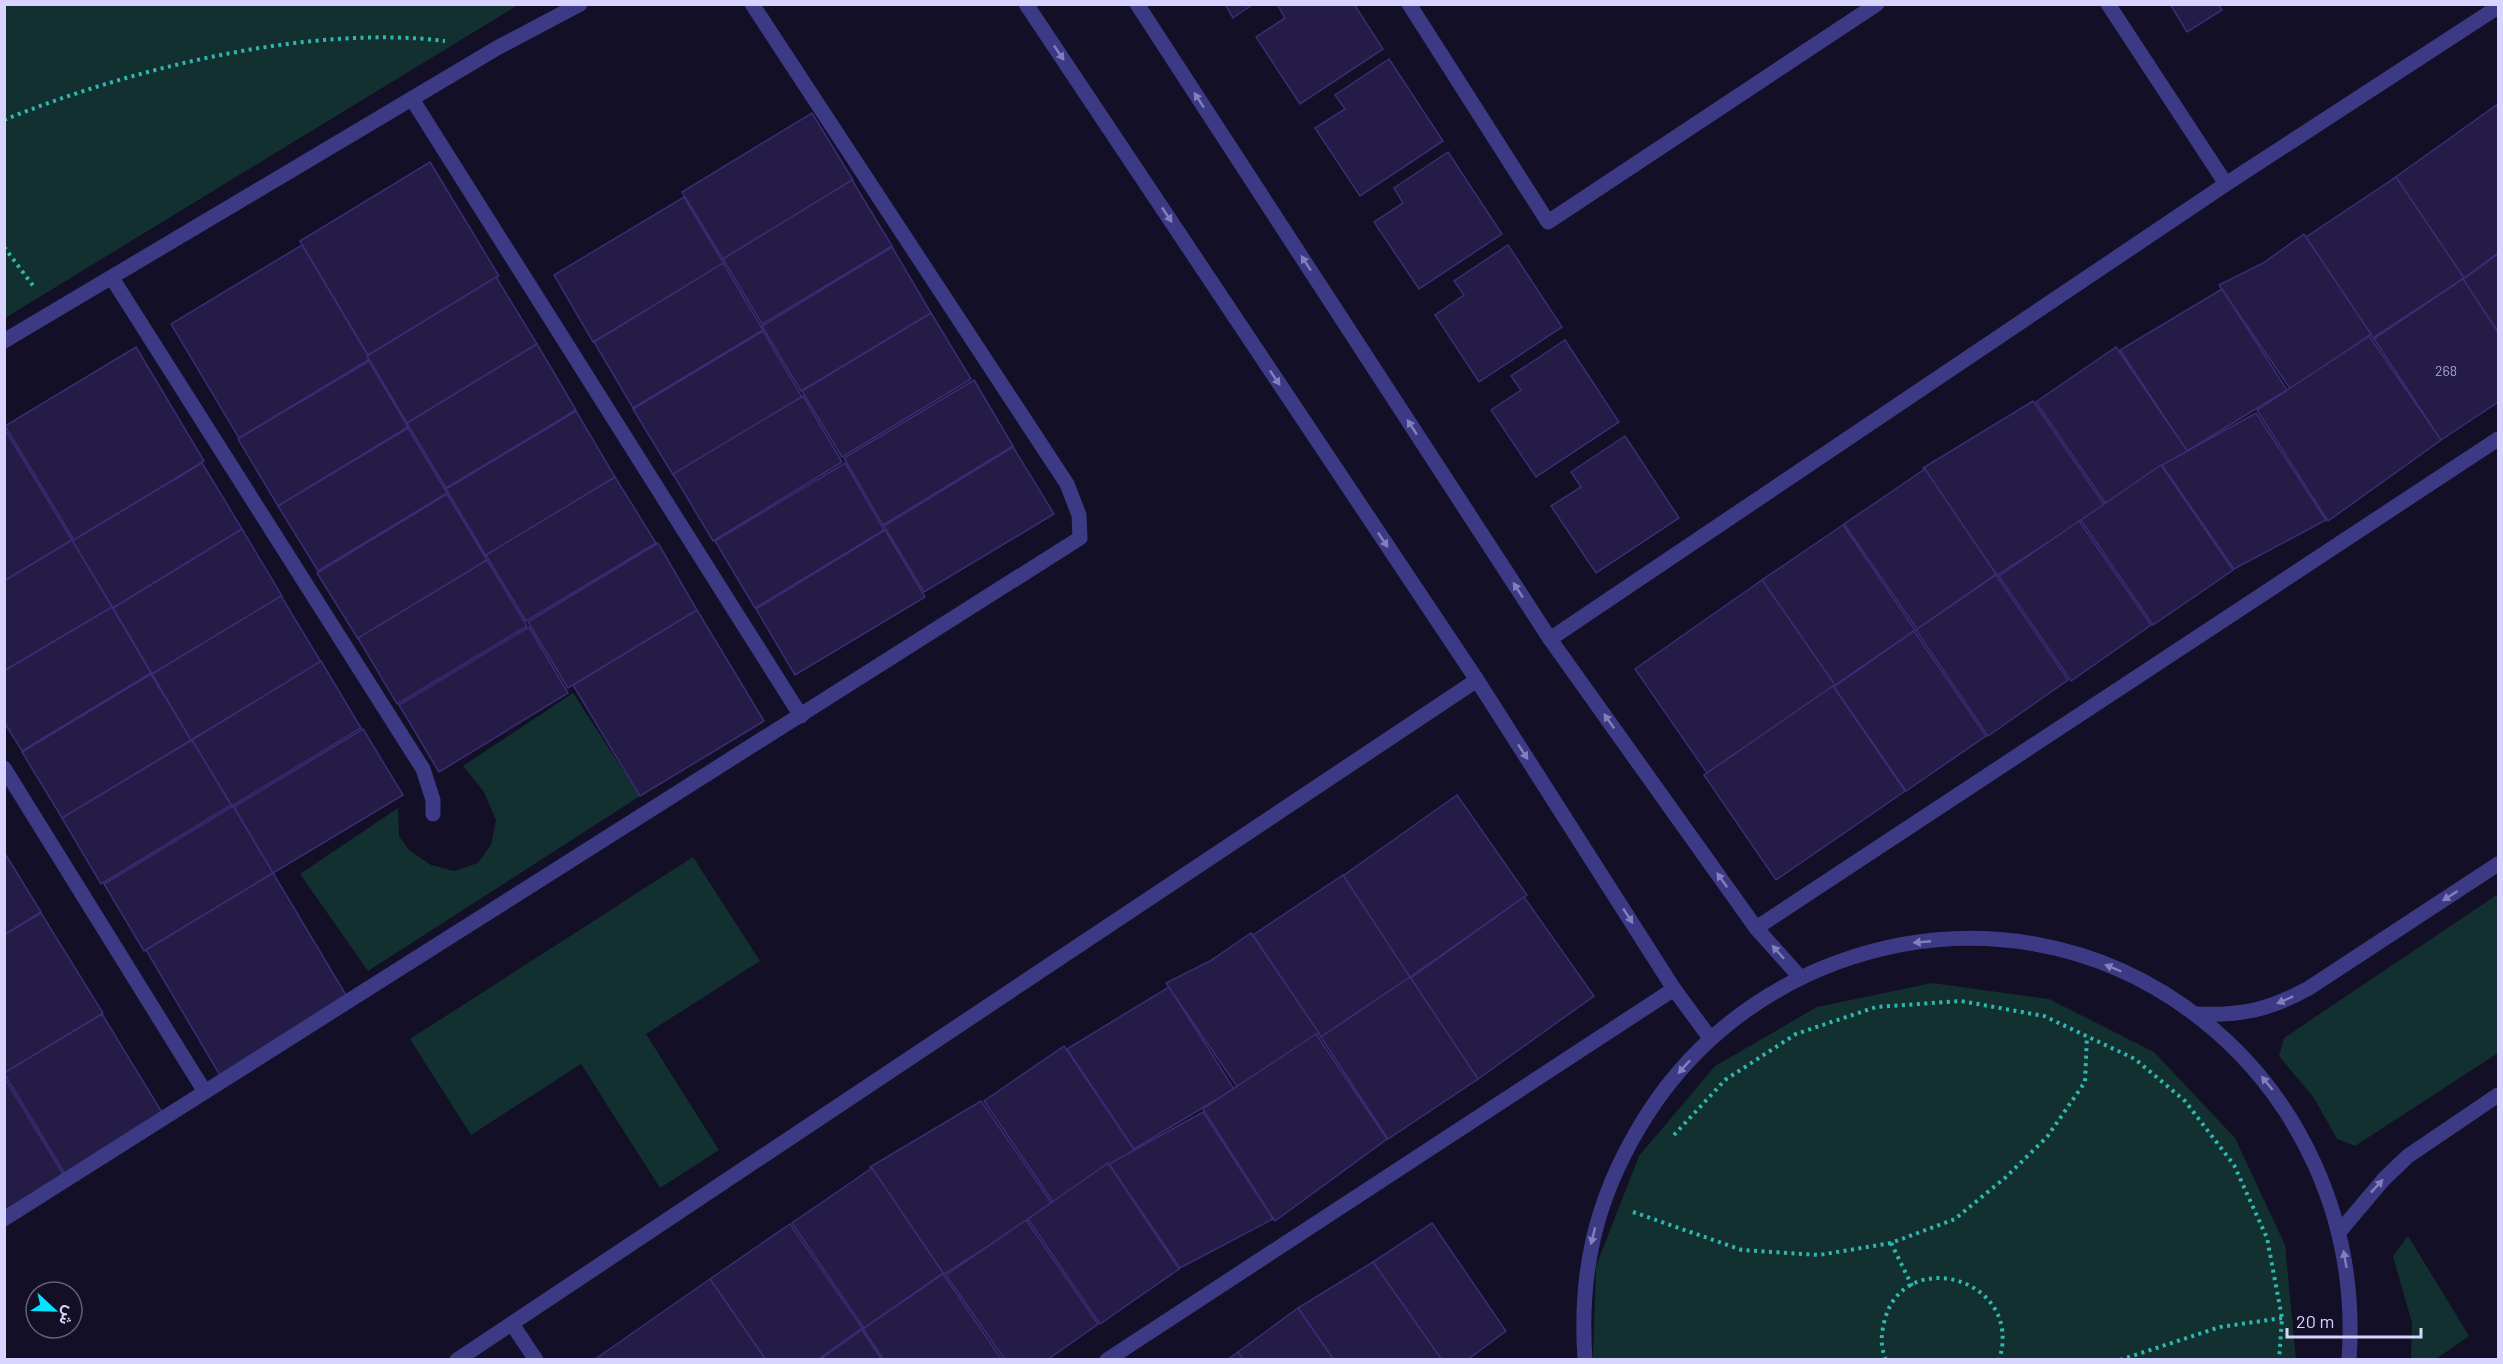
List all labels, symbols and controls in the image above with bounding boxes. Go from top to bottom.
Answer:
one-way arrow [1053,45,1064,61]
one-way arrow [1194,91,1205,108]
one-way arrow [1161,207,1173,223]
one-way arrow [1300,255,1311,271]
house number: 268 [2435,362,2457,379]
one-way arrow [1269,369,1281,385]
one-way arrow [1406,419,1418,435]
one-way arrow [1377,532,1388,548]
one-way arrow [1513,582,1524,598]
one-way arrow [1603,714,1615,730]
one-way arrow [1517,744,1528,760]
one-way arrow [1717,872,1728,888]
one-way arrow [2441,891,2458,902]
one-way arrow [1622,908,1633,924]
one-way arrow [1912,937,1931,947]
one-way arrow [1772,945,1785,960]
one-way arrow [2103,963,2121,973]
one-way arrow [2276,996,2293,1005]
one-way arrow [1677,1059,1691,1074]
one-way arrow [2261,1076,2274,1091]
one-way arrow [2370,1179,2383,1194]
one-way arrow [1588,1227,1598,1246]
one-way arrow [2340,1250,2349,1269]
north arrow [24,1280,84,1340]
scale bar [2287,1301,2420,1339]
text: ش [55,1303,81,1328]
text: 20 m [2296,1310,2334,1332]

